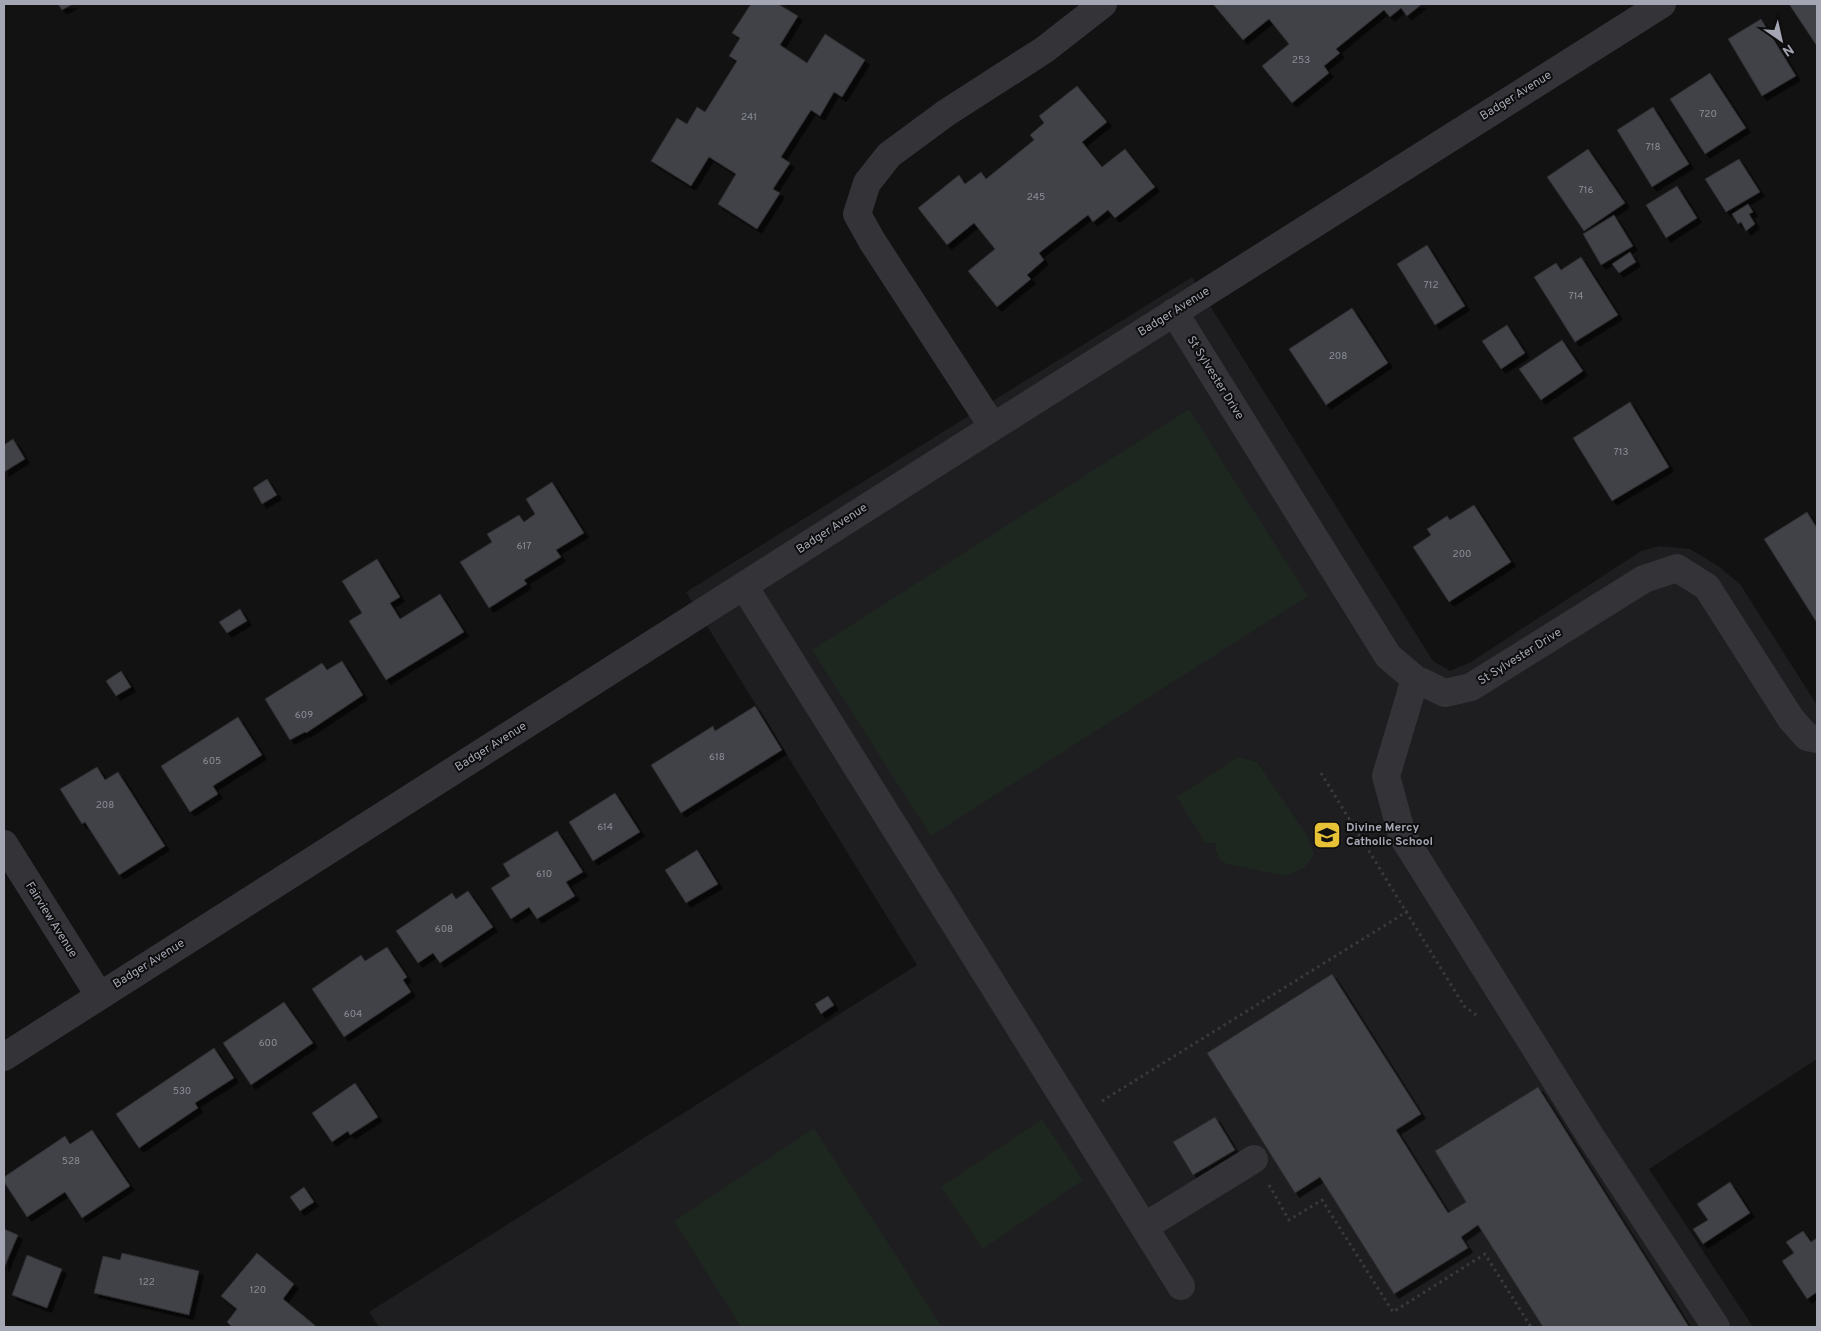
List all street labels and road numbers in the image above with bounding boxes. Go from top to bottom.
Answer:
street label: Badger Avenue [1477,68,1555,124]
street label: Badger Avenue [1135,284,1213,340]
street label: St Sylvester Drive [1183,333,1247,423]
street label: Badger Avenue [793,500,871,558]
street label: St Sylvester Drive [1475,625,1565,689]
street label: Badger Avenue [452,719,530,775]
street label: Fairview Avenue [21,879,81,961]
street label: Badger Avenue [110,936,188,992]

